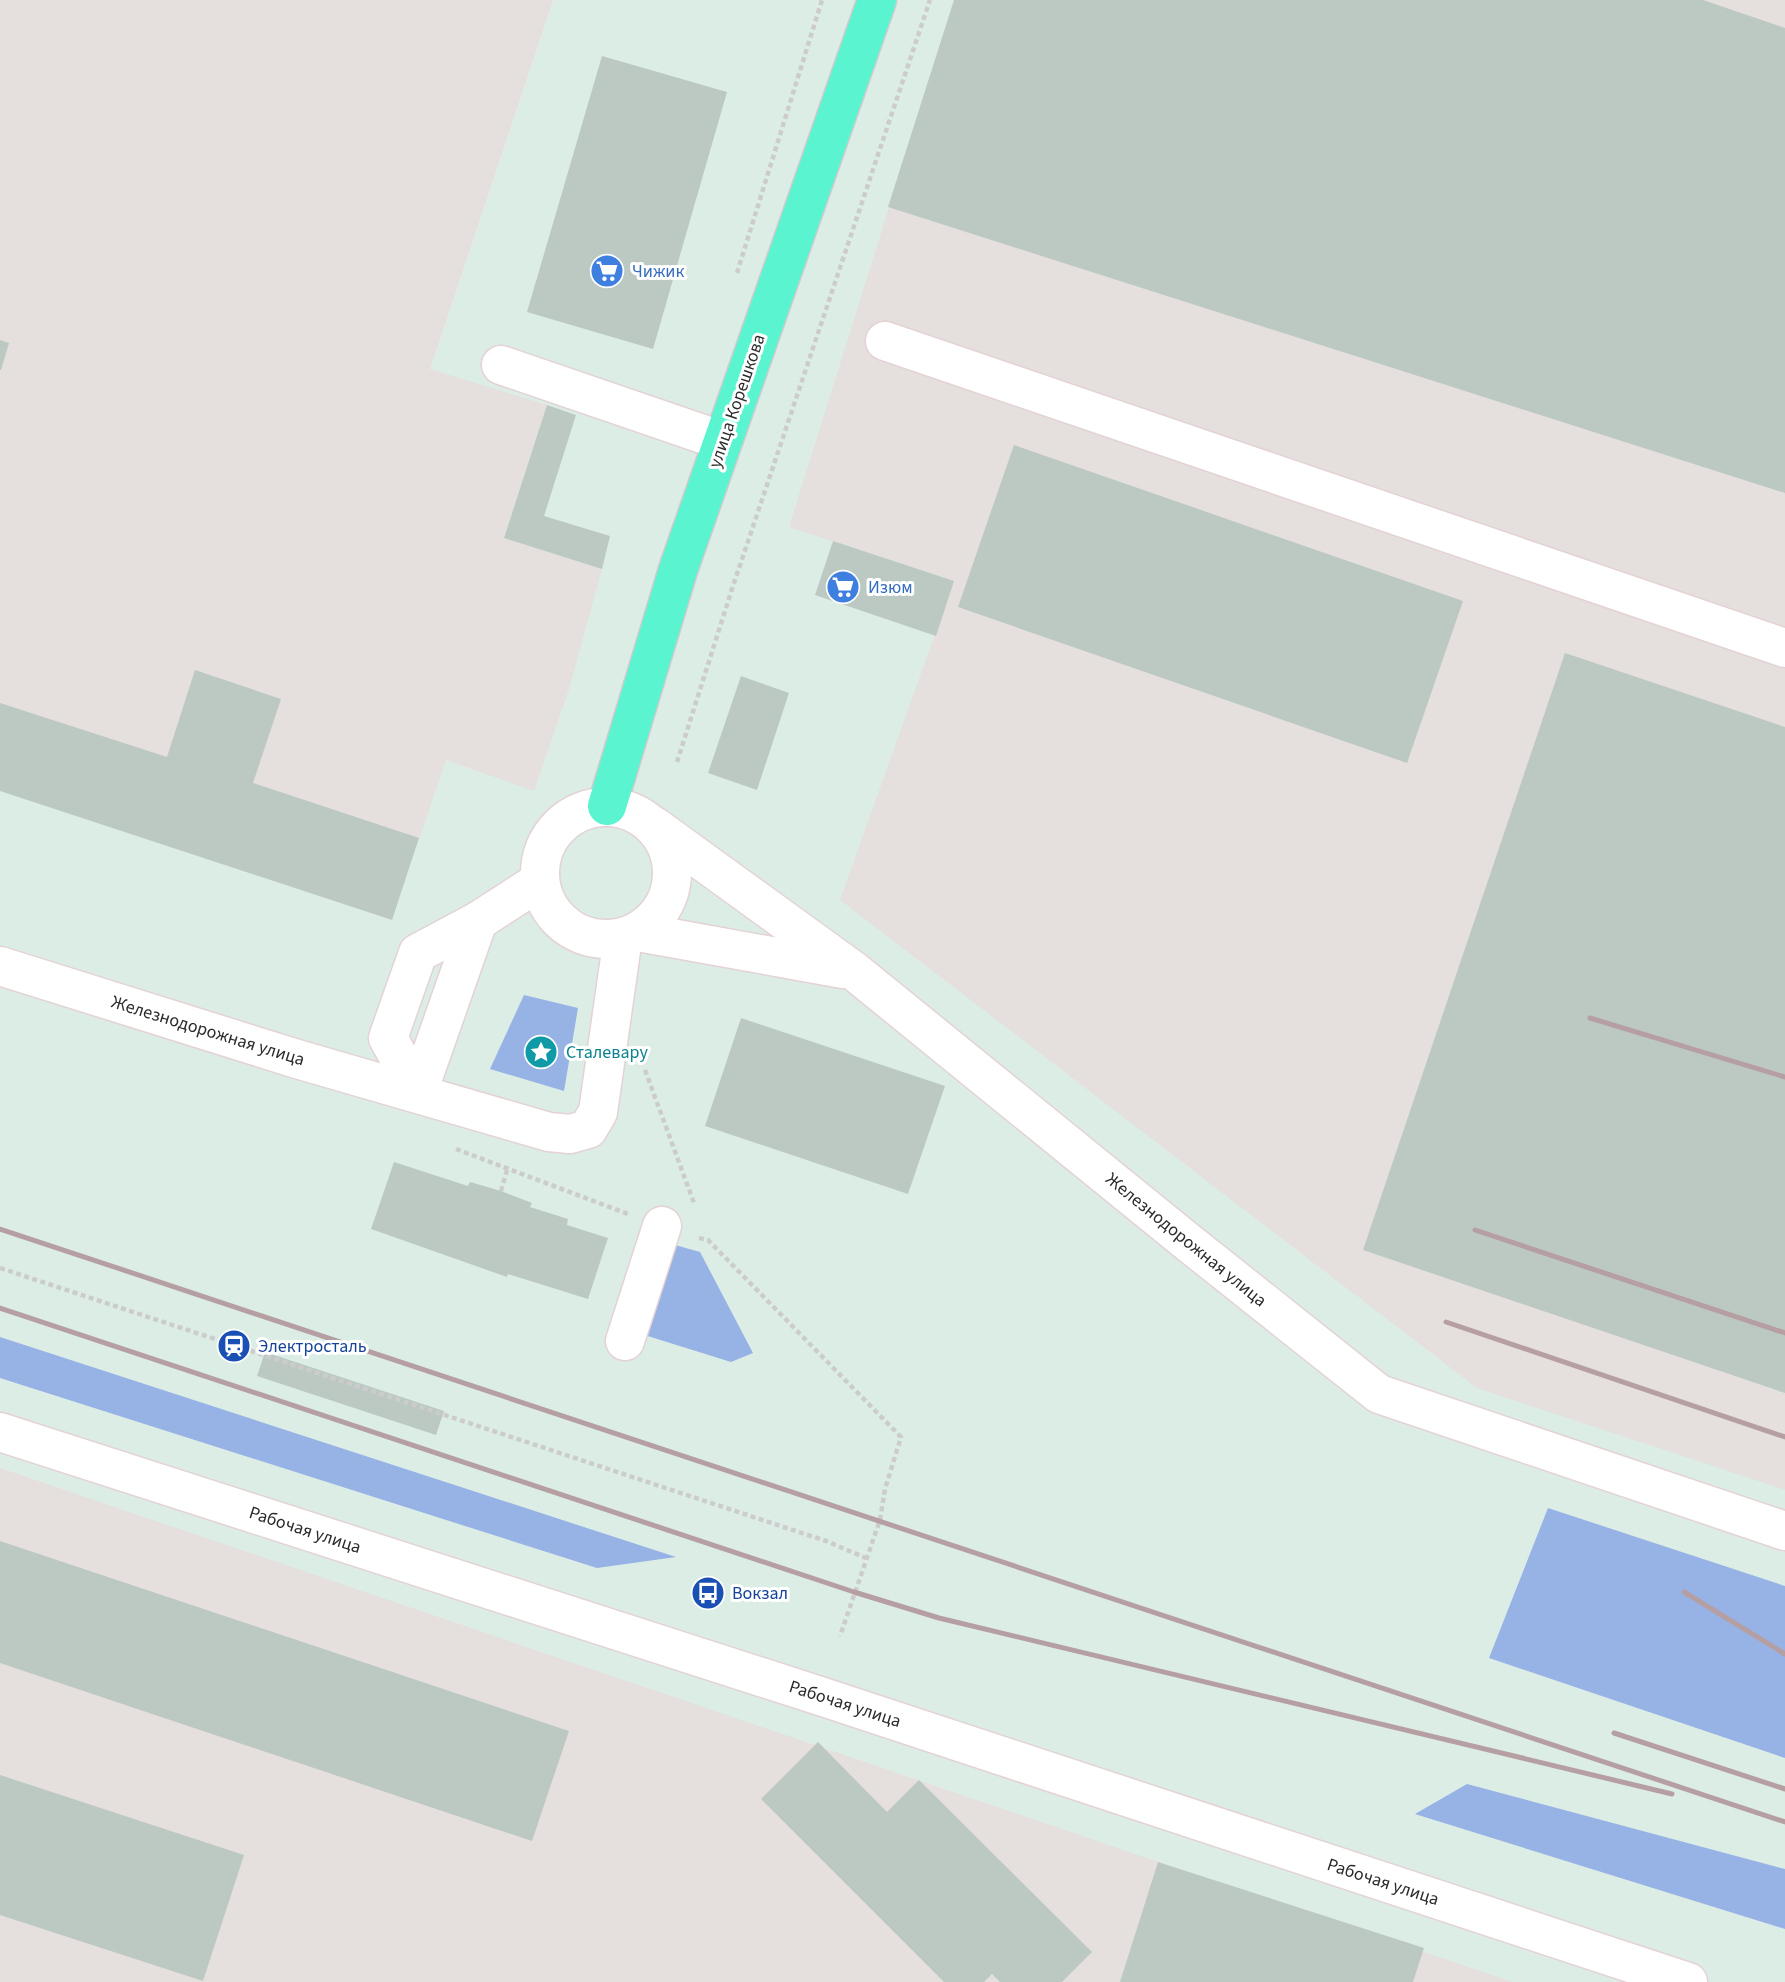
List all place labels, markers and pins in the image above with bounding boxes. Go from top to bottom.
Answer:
supermarket icon: Чижик [588,252,626,290]
place label: Чижик [632,259,684,284]
supermarket icon: Изюм [824,568,862,606]
place label: Изюм [868,575,913,600]
place icon: Сталевару [522,1033,560,1071]
place label: Сталевару [566,1040,648,1065]
station icon: Электросталь [215,1327,253,1365]
place label: Электросталь [258,1334,367,1359]
bus stop icon: Вокзал [689,1574,727,1612]
place label: Вокзал [732,1581,788,1606]

